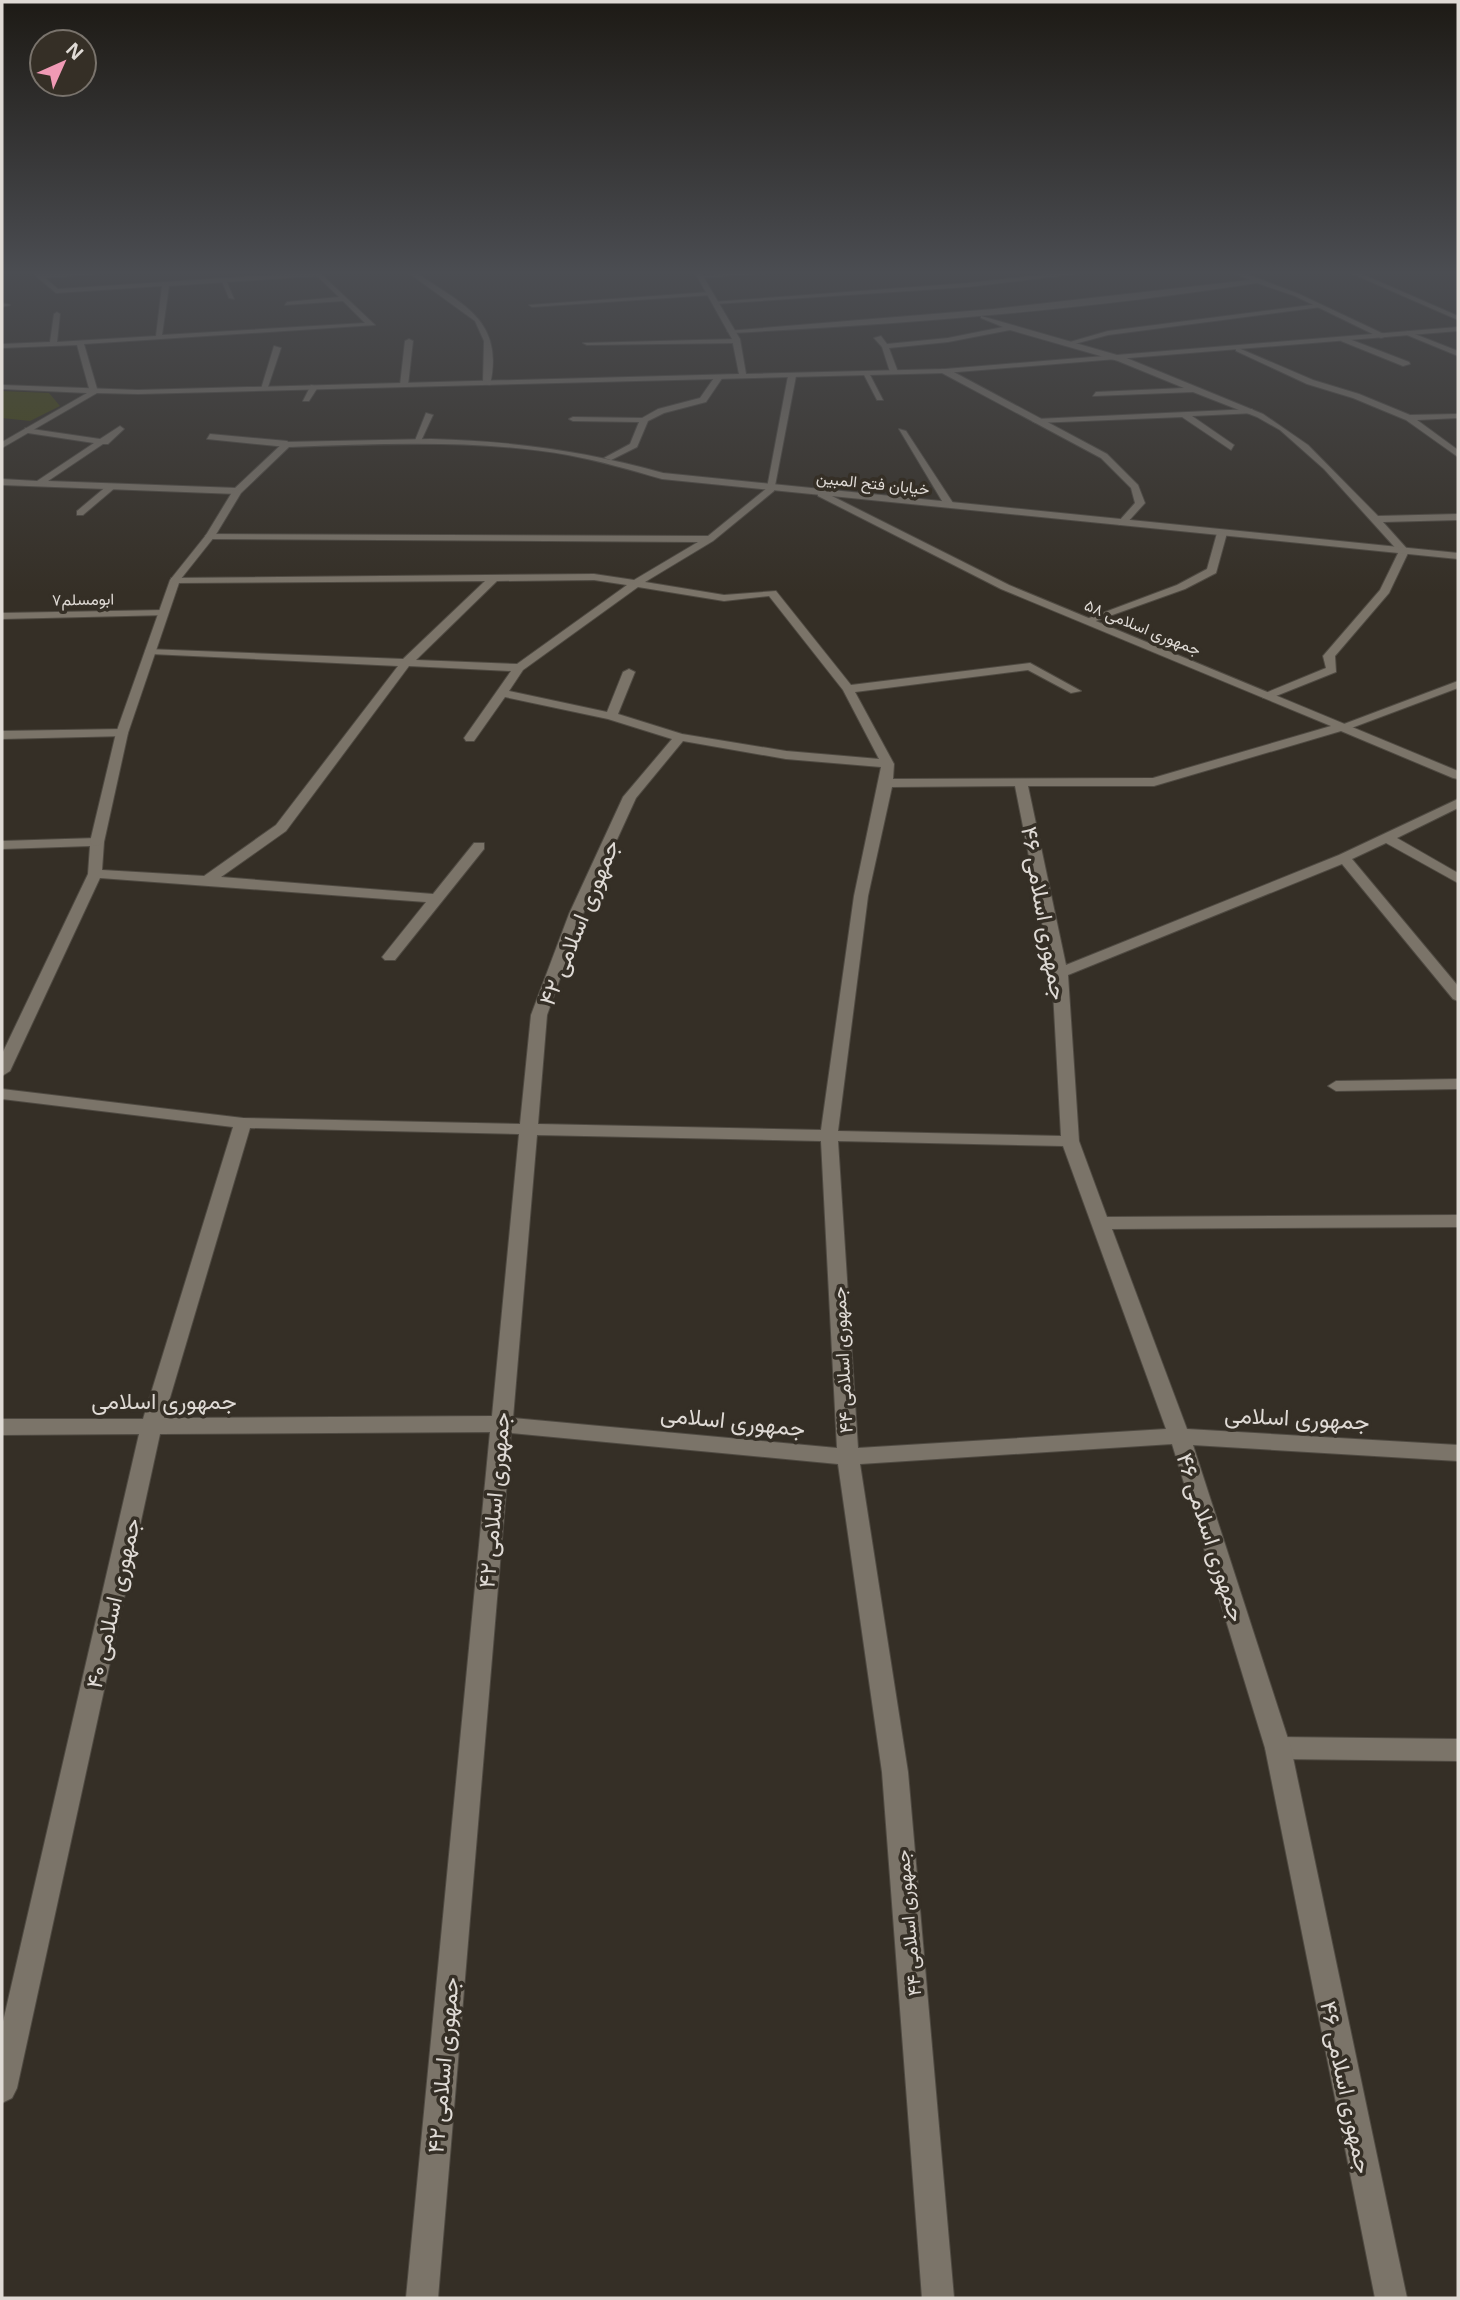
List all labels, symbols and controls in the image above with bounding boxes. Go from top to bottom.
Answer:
north arrow [28,28,98,98]
text: N [60,36,90,66]
street label: خیابان فتح المبین [815,466,931,501]
street label: ابومسلم۷ [52,587,114,611]
street label: جمهوری اسلامی ۵۸ [1081,594,1205,661]
street label: جمهوری اسلامی ۴۶ [1014,824,1076,1002]
street label: جمهوری اسلامی ۴۲ [530,834,626,1010]
street label: جمهوری اسلامی ۴۴ [825,1286,859,1434]
street label: جمهوری اسلامی [91,1384,237,1416]
street label: جمهوری اسلامی [659,1396,807,1444]
street label: جمهوری اسلامی [1224,1397,1370,1437]
street label: جمهوری اسلامی ۴۲ [469,1411,517,1589]
street label: جمهوری اسلامی ۴۶ [1170,1449,1254,1625]
street label: جمهوری اسلامی ۴۰ [77,1515,147,1691]
street label: جمهوری اسلامی ۴۴ [889,1849,927,1997]
street label: جمهوری اسلامی ۴۲ [418,1976,466,2154]
street label: جمهوری اسلامی ۴۶ [1313,1998,1381,2176]

